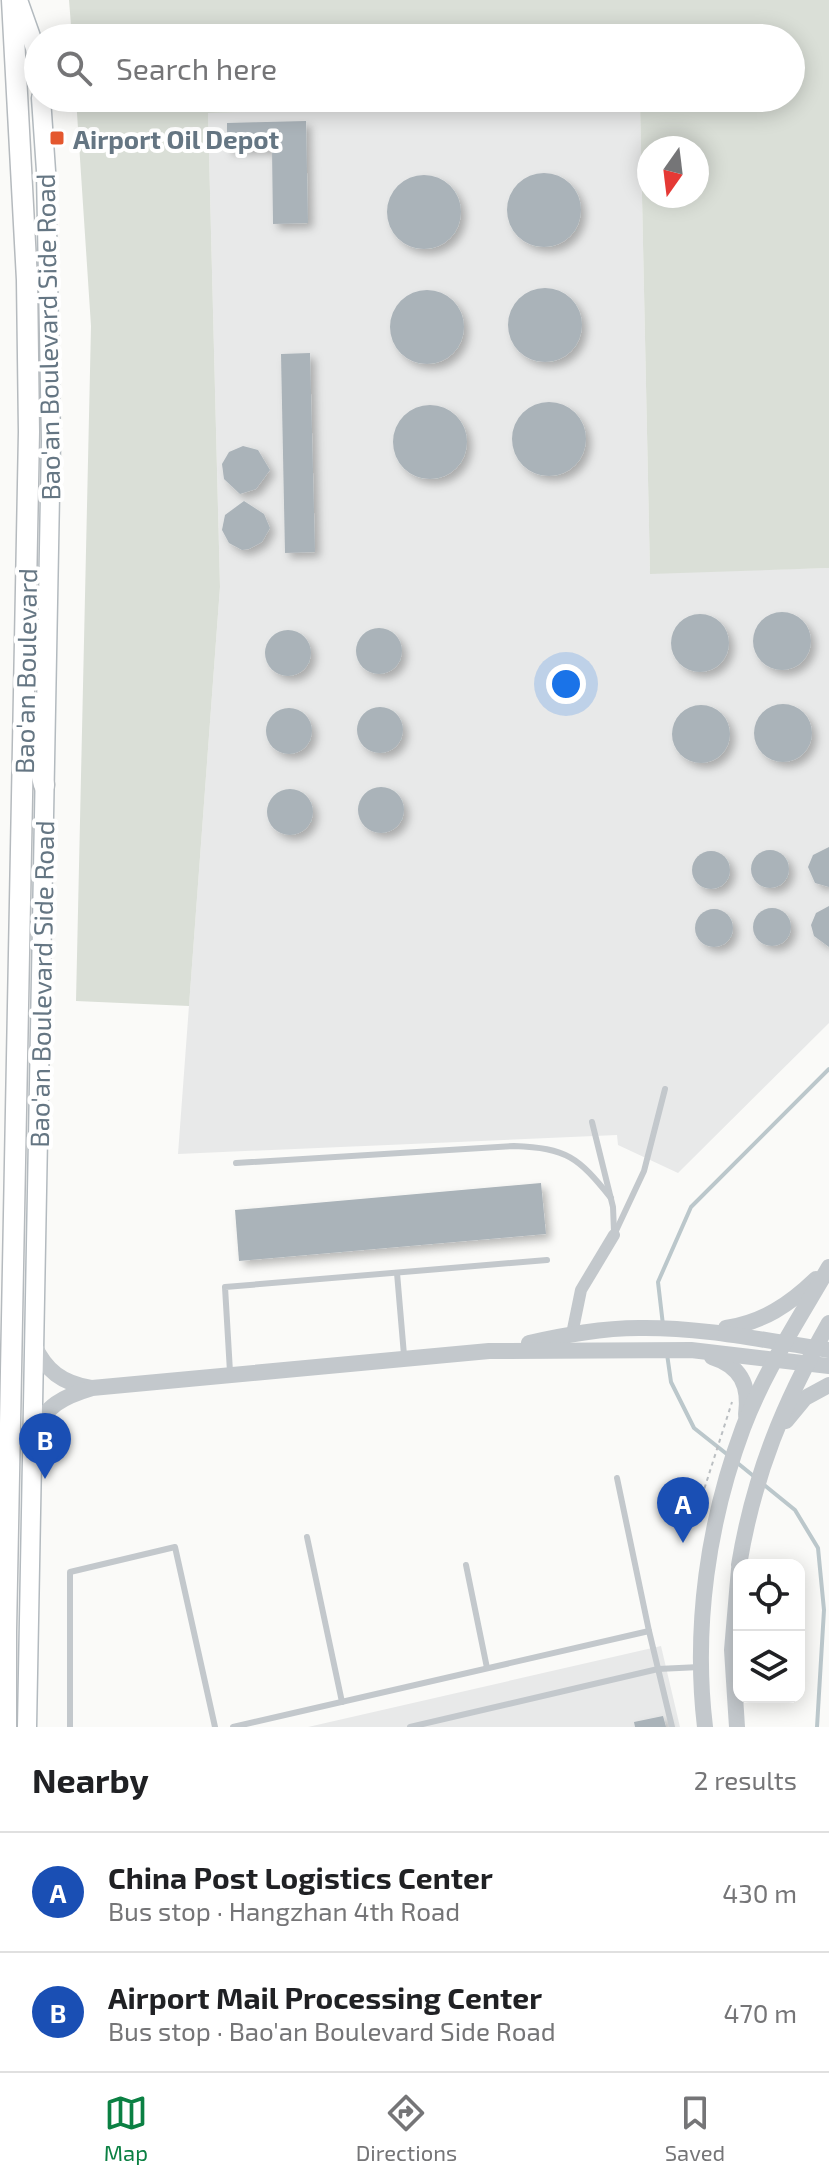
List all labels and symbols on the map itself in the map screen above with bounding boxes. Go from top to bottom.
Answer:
place label: Airport Oil Depot [73,123,280,154]
marker: Airport Oil Depot [48,129,66,147]
north arrow [637,136,709,208]
street label: Bao'an Boulevard Side Road [29,173,65,501]
street label: Bao'an Boulevard [8,568,42,774]
your location [546,664,586,704]
street label: Bao'an Boulevard Side Road [23,820,59,1148]
pin: B [19,1413,71,1479]
pin: A [657,1477,709,1543]

